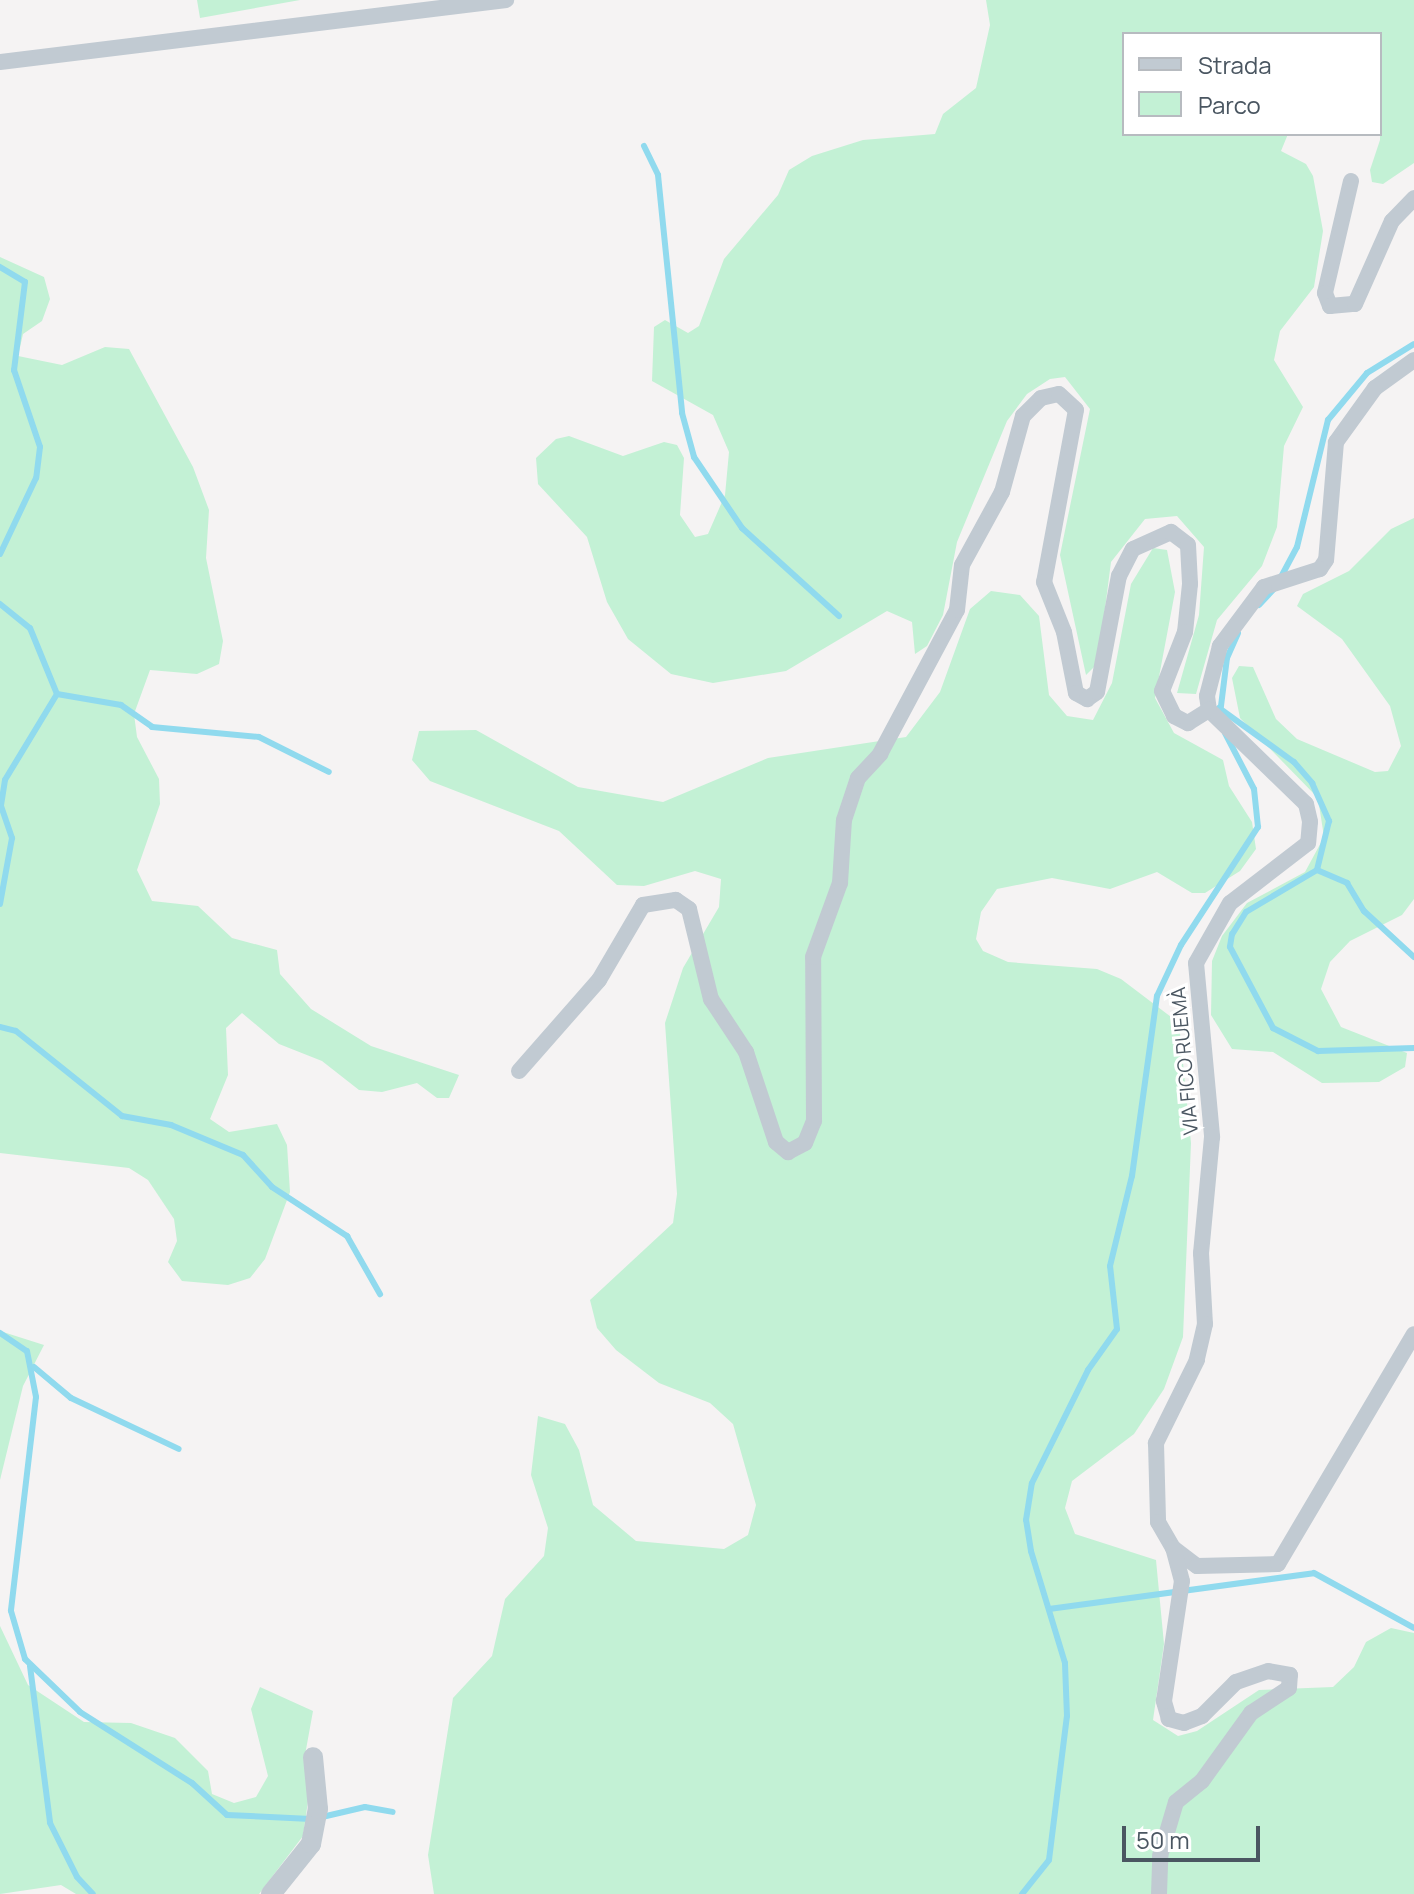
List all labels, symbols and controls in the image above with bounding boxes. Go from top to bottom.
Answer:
legend [1122,32,1382,136]
text: Strada [1198,48,1271,81]
text: Parco [1198,88,1261,121]
street label: VIA FICO RUEMÀ [1166,986,1202,1136]
scale bar [1126,1810,1264,1860]
text: 50 m [1136,1823,1190,1856]

